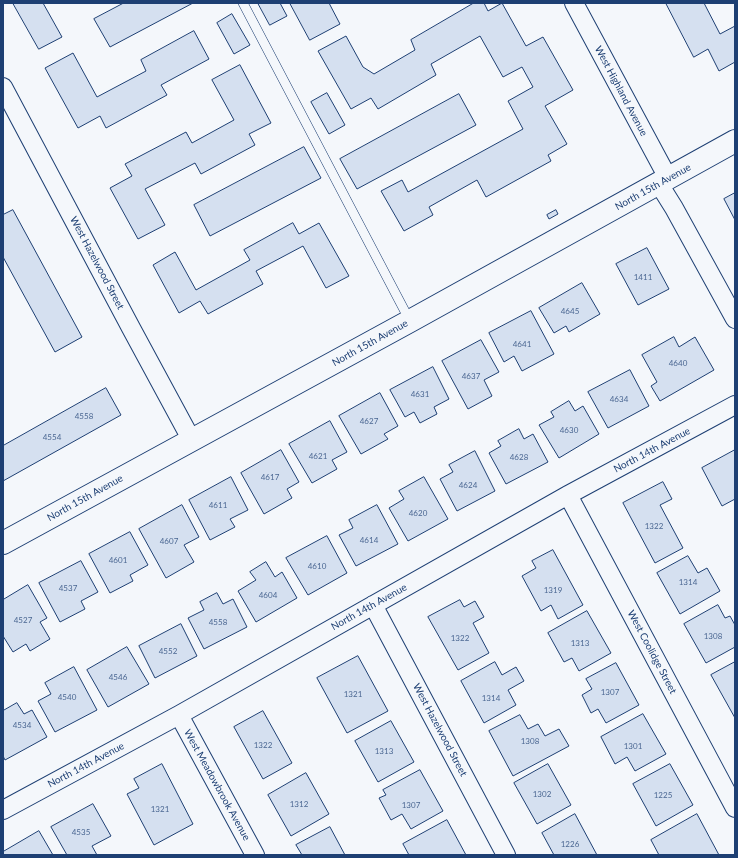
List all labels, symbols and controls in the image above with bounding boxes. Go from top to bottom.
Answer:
street label: West Highland Avenue [592,44,650,138]
street label: North 15th Avenue [613,161,693,213]
street label: West Hazelwood Street [67,214,127,312]
house number: 1411 [634,272,652,282]
house number: 4645 [561,306,579,316]
street label: North 15th Avenue [330,317,410,369]
house number: 4641 [513,339,531,349]
house number: 4640 [669,358,687,368]
house number: 4637 [462,371,480,381]
house number: 4631 [411,389,429,399]
house number: 4634 [610,394,628,404]
house number: 4558 [75,411,93,421]
house number: 4627 [360,416,378,426]
house number: 4630 [560,425,578,435]
street label: North 14th Avenue [612,425,692,475]
house number: 4554 [43,432,61,442]
house number: 4621 [309,451,327,461]
house number: 4628 [510,452,528,462]
street label: North 15th Avenue [45,472,125,524]
house number: 4617 [261,472,279,482]
house number: 4624 [459,480,477,490]
house number: 4611 [209,500,227,510]
house number: 4620 [409,508,427,518]
house number: 1322 [645,521,663,531]
house number: 4614 [360,535,378,545]
house number: 4607 [160,536,178,546]
house number: 4601 [109,555,127,565]
house number: 4610 [308,561,326,571]
house number: 1314 [679,577,697,587]
street label: North 14th Avenue [329,581,409,633]
house number: 4537 [59,583,77,593]
house number: 1319 [544,585,562,595]
house number: 4604 [259,590,277,600]
street label: West Coolidge Street [625,608,679,696]
house number: 4527 [14,615,32,625]
house number: 4558 [209,617,227,627]
house number: 1308 [704,631,722,641]
house number: 1322 [451,633,469,643]
house number: 1313 [571,638,589,648]
house number: 4552 [159,646,177,656]
house number: 4546 [109,672,127,682]
street label: West Hazelwood Street [410,681,470,779]
house number: 1307 [601,687,619,697]
house number: 1321 [344,689,362,699]
house number: 4540 [58,692,76,702]
house number: 1314 [482,693,500,703]
house number: 4534 [13,720,31,730]
street label: West Meadowbrook Avenue [181,727,253,843]
house number: 1308 [521,736,539,746]
street label: North 14th Avenue [46,740,126,790]
house number: 1322 [254,740,272,750]
house number: 1301 [624,741,642,751]
house number: 1313 [375,746,393,756]
house number: 1302 [533,789,551,799]
house number: 1225 [654,790,672,800]
house number: 1312 [290,799,308,809]
house number: 1307 [402,800,420,810]
house number: 1321 [151,804,169,814]
house number: 4535 [72,827,90,837]
house number: 1226 [561,839,579,849]

